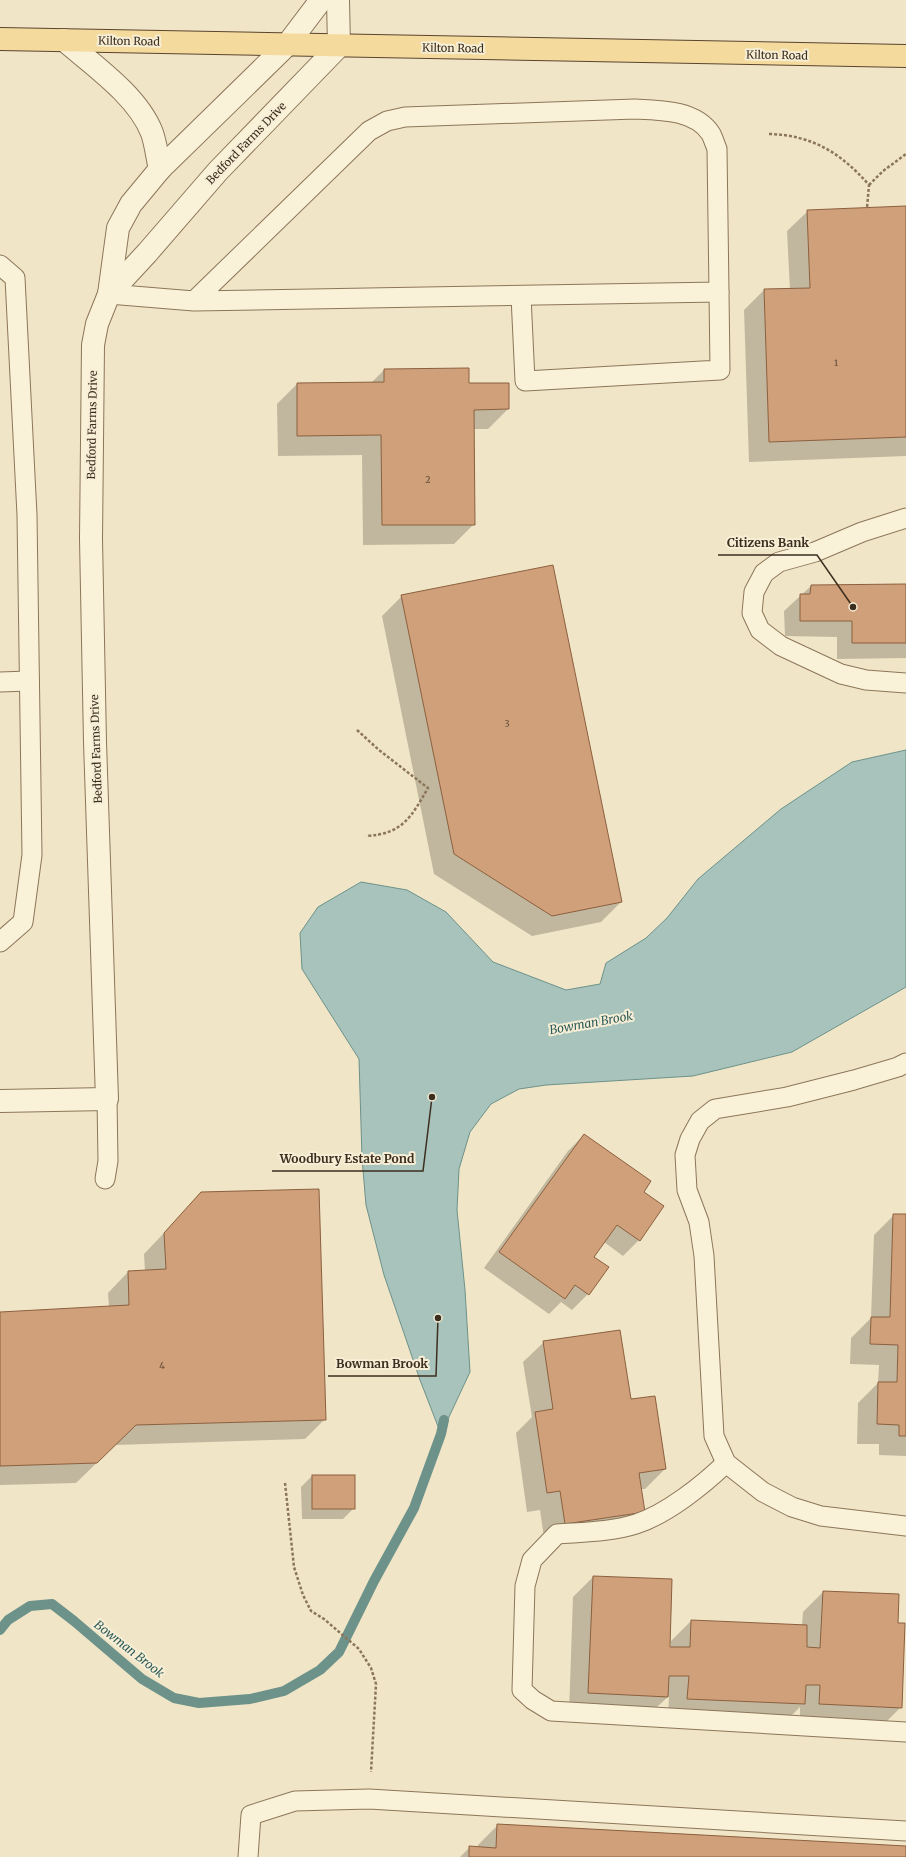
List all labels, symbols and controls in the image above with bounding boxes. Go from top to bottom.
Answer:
street label: Kilton Road [98,33,160,49]
street label: Kilton Road [422,40,484,56]
street label: Kilton Road [746,47,808,63]
street label: Bedford Farms Drive [203,99,289,187]
house number: 1 [834,357,838,368]
street label: Bedford Farms Drive [84,370,100,480]
house number: 2 [425,474,431,485]
callout: Citizens Bank [718,531,817,555]
text: Citizens Bank [727,535,809,550]
street label: Bedford Farms Drive [87,694,105,804]
house number: 3 [504,718,510,729]
water label: Bowman Brook [548,1008,634,1037]
callout: Woodbury Estate Pond [272,1147,423,1171]
text: Woodbury Estate Pond [279,1151,415,1166]
callout: Bowman Brook [328,1352,436,1376]
text: Bowman Brook [336,1356,428,1371]
house number: 4 [159,1360,165,1371]
water label: Bowman Brook [91,1617,168,1681]

